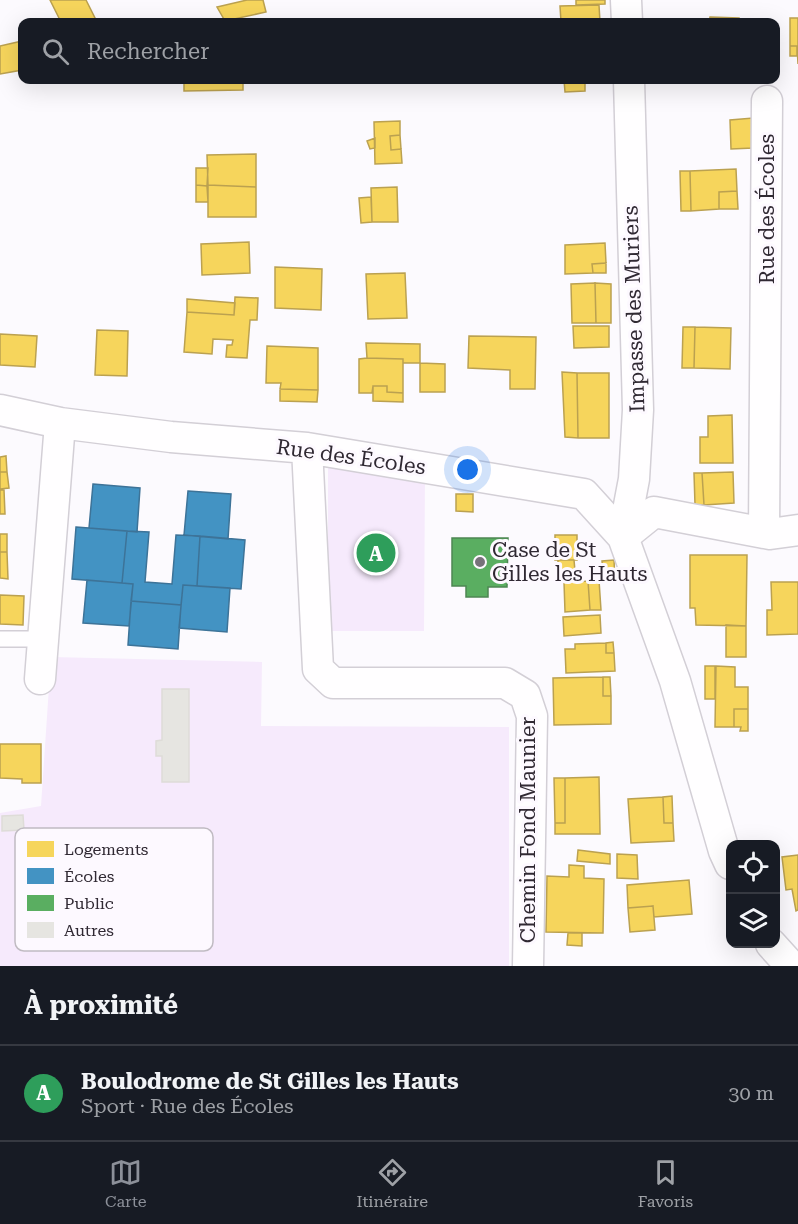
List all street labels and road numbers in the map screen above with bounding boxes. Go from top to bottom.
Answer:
street label: Rue des Écoles [754,134,779,284]
street label: Impasse des Muriers [618,205,650,413]
street label: Rue des Écoles [275,434,427,479]
street label: Chemin Fond Maunier [516,716,540,943]

